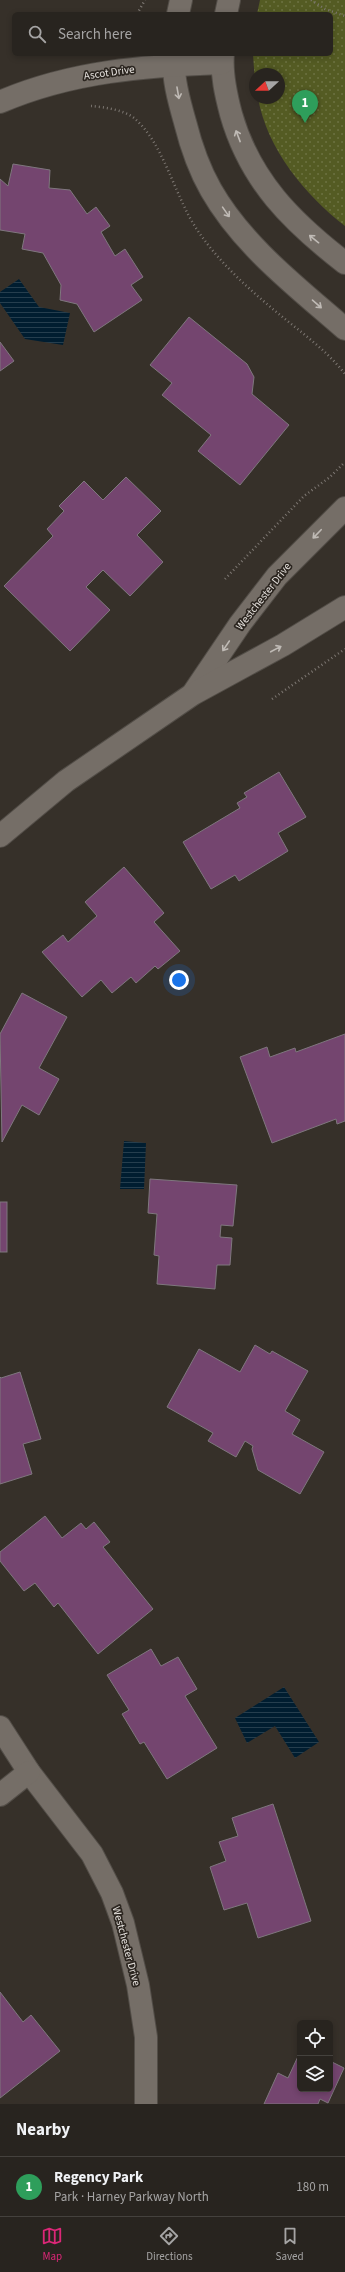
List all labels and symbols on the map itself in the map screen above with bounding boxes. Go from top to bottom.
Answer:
street label: Ascot Drive [83,61,136,83]
north arrow [249,68,285,104]
one-way arrow [174,86,182,99]
pin: 1 [292,90,318,123]
one-way arrow [234,130,242,142]
one-way arrow [222,206,230,217]
one-way arrow [309,235,320,243]
one-way arrow [312,300,322,309]
one-way arrow [312,529,321,540]
street label: Westchester Drive [232,559,295,633]
one-way arrow [222,640,230,651]
one-way arrow [270,645,282,652]
your location [169,970,189,990]
street label: Westchester Drive [109,1905,144,1988]

